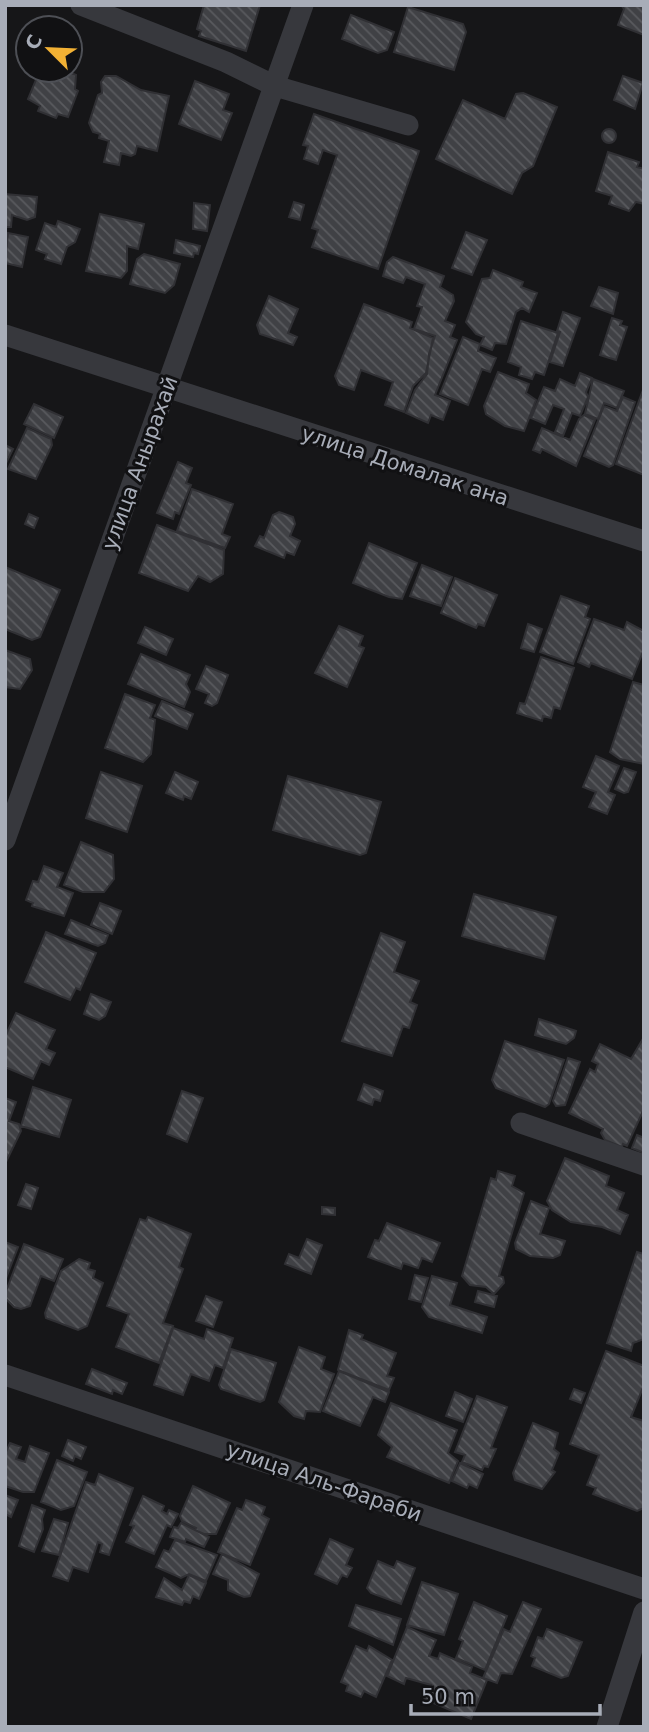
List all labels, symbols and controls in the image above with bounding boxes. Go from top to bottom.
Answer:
north arrow [14,14,84,84]
text: С [21,31,46,53]
street label: улица Анырахай [97,373,183,553]
street label: улица Домалак ана [298,421,512,511]
street label: улица Аль-Фараби [223,1437,425,1527]
scale bar [411,1672,600,1716]
text: 50 m [421,1685,475,1709]

